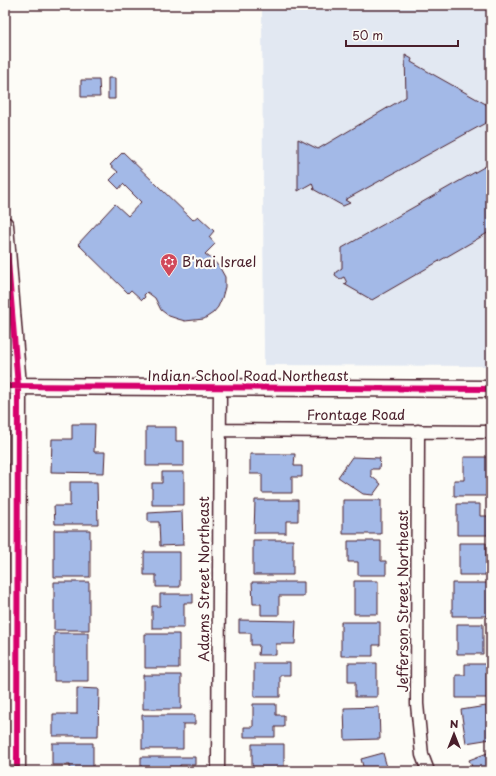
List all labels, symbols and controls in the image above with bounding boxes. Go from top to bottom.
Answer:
scale bar [346,22,458,48]
text: 50 m [352,26,383,44]
place label: B'nai Israel [182,251,256,272]
synagogue icon: B'nai Israel [159,252,179,277]
street label: Indian School Road Northeast [147,365,349,386]
street label: Frontage Road [307,404,405,425]
street label: Adams Street Northeast [193,496,214,662]
street label: Jefferson Street Northeast [392,509,413,692]
north arrow [434,714,474,754]
text: N [450,715,459,732]

